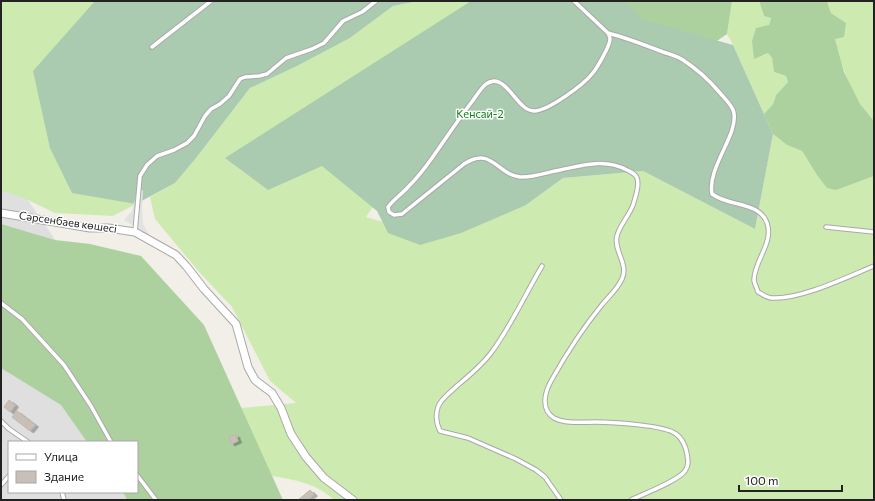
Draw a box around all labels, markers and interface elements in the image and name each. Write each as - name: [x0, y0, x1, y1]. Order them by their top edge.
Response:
- park label: Кенсай-2: [456, 107, 504, 120]
- street label: Сәрсенбаев көшесі: [18, 208, 118, 235]
- legend: [8, 441, 138, 493]
- text: Улица: [44, 449, 78, 463]
- scale bar: [739, 467, 842, 493]
- text: Здание: [44, 469, 84, 483]
- text: 100 m: [745, 473, 779, 487]

